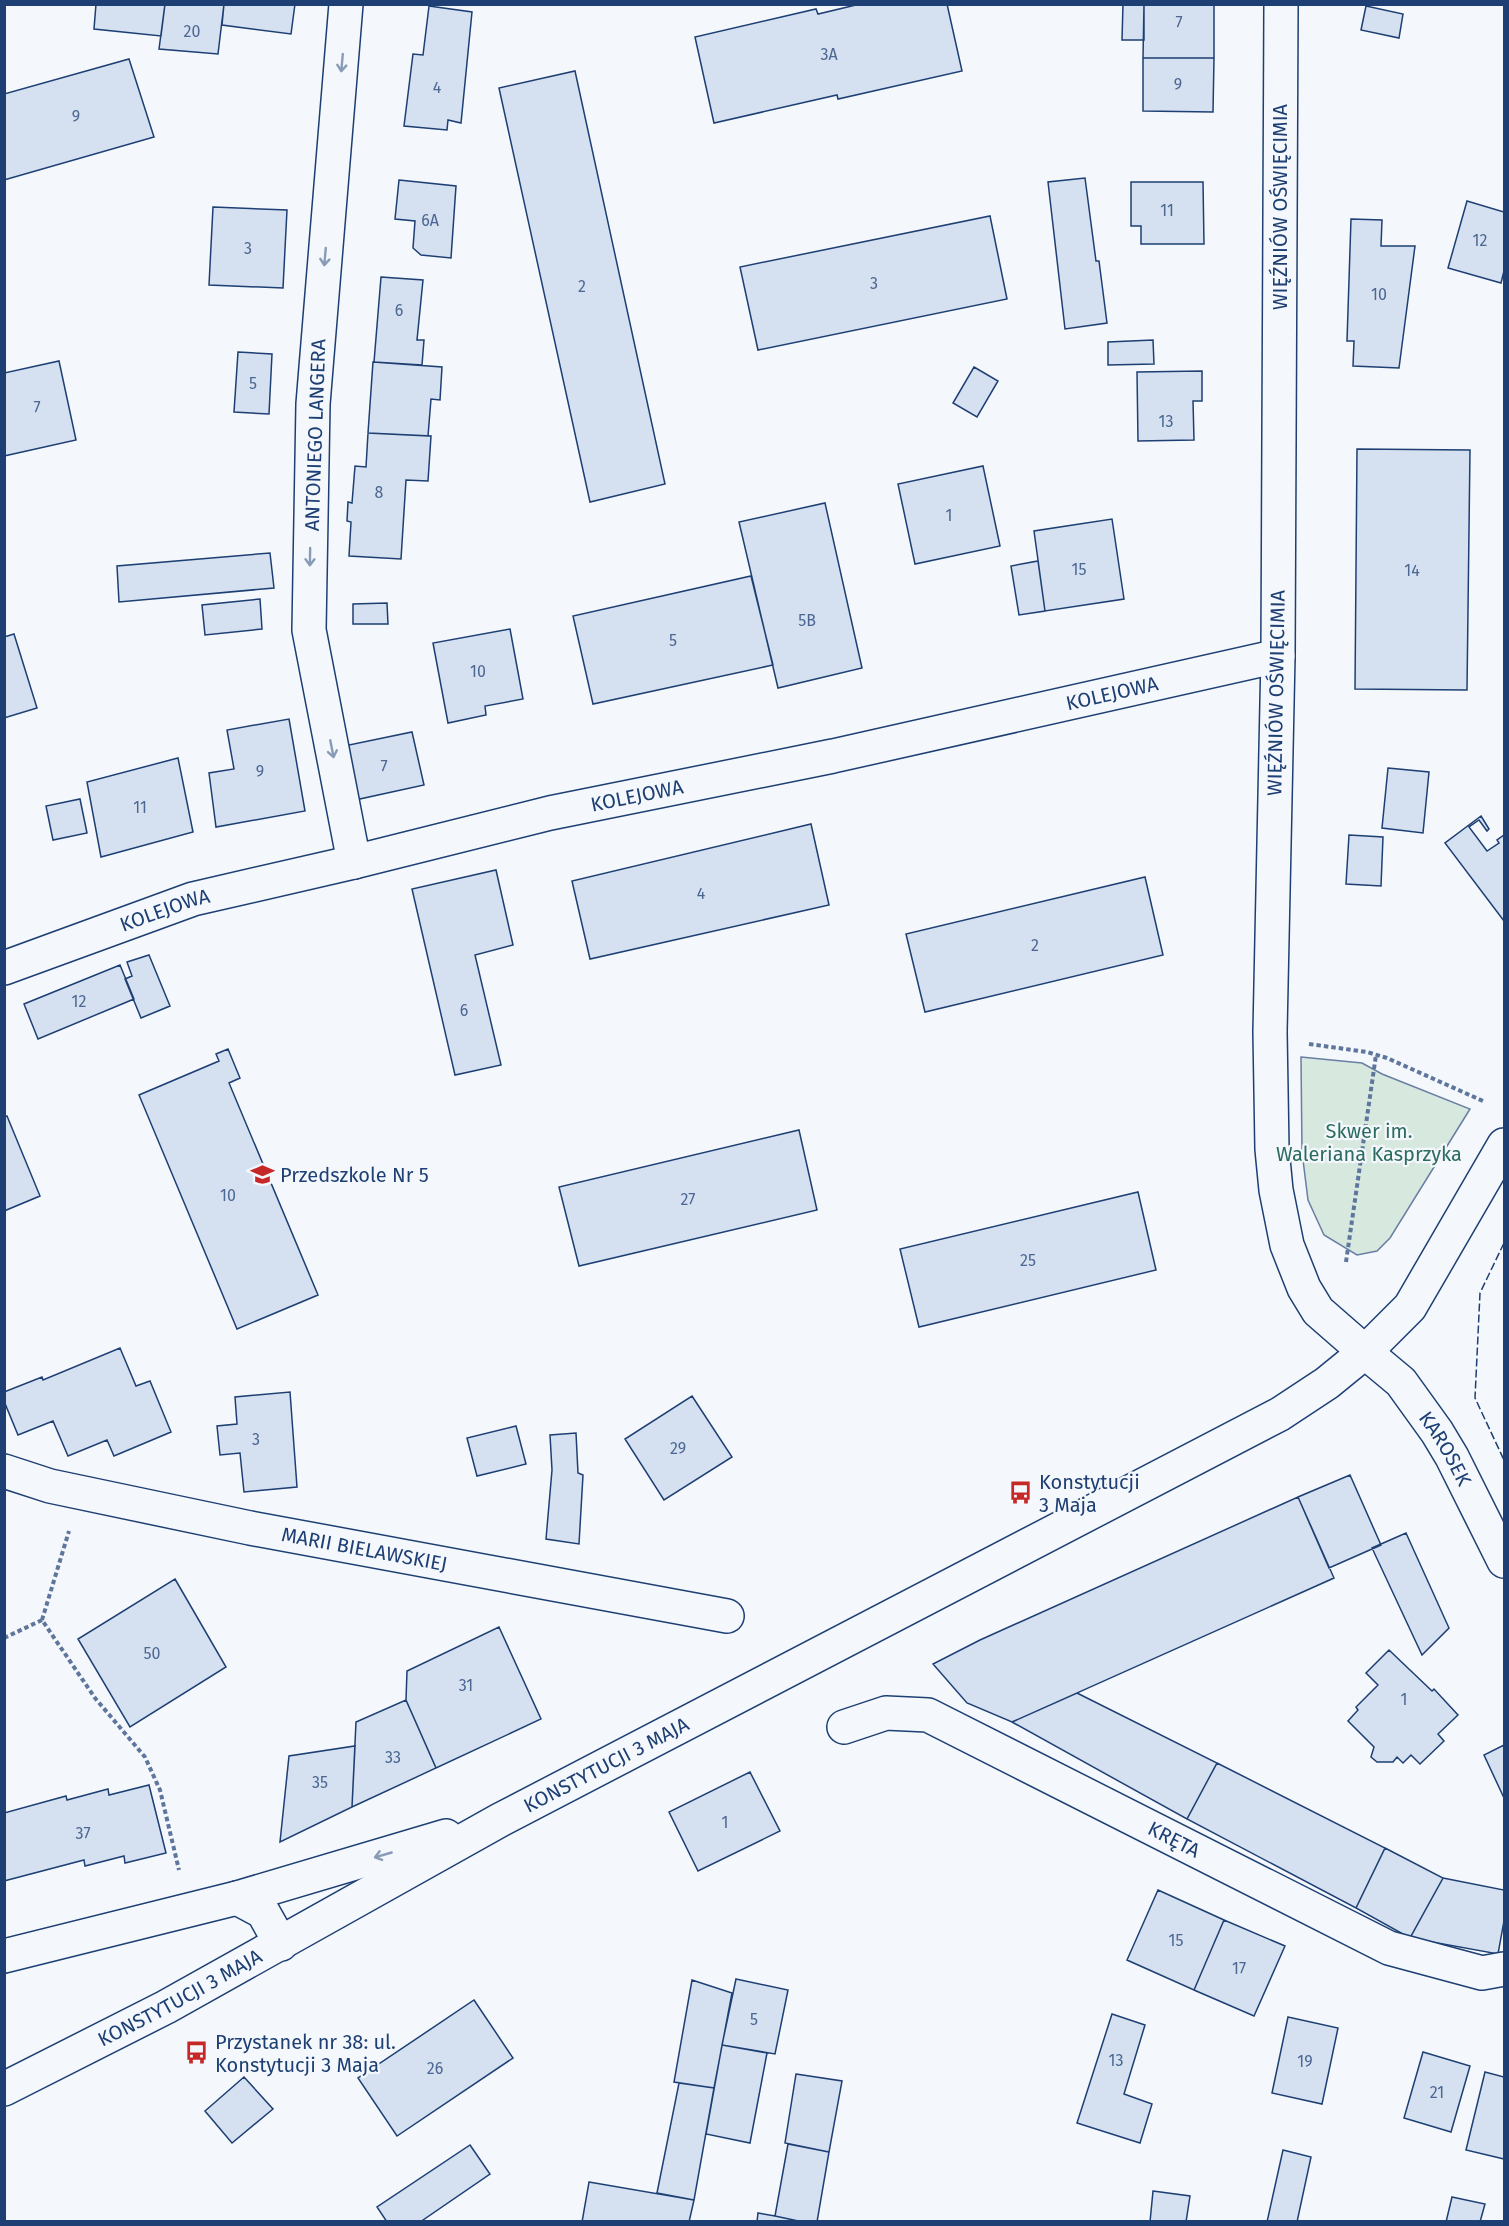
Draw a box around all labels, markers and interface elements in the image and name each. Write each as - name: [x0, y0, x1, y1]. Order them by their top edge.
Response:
- house number: 7: [1175, 13, 1183, 32]
- house number: 20: [184, 22, 200, 41]
- house number: 3A: [820, 45, 838, 64]
- one-way arrow: [336, 52, 347, 72]
- house number: 9: [1174, 75, 1182, 94]
- house number: 4: [433, 78, 442, 97]
- street label: WIĘŹNIÓW OŚWIĘCIMIA: [1268, 103, 1292, 310]
- house number: 9: [72, 107, 80, 126]
- house number: 11: [1160, 201, 1174, 220]
- house number: 6A: [421, 211, 440, 230]
- house number: 12: [1473, 231, 1487, 250]
- house number: 3: [244, 239, 252, 258]
- one-way arrow: [320, 247, 331, 267]
- house number: 3: [870, 274, 878, 293]
- house number: 2: [578, 277, 586, 296]
- house number: 10: [1371, 285, 1387, 304]
- house number: 6: [395, 301, 403, 320]
- street label: ANTONIEGO LANGERA: [300, 338, 330, 532]
- house number: 5: [249, 374, 257, 393]
- house number: 7: [33, 398, 41, 417]
- house number: 13: [1159, 412, 1173, 431]
- house number: 8: [375, 483, 384, 502]
- house number: 1: [946, 506, 952, 525]
- one-way arrow: [304, 546, 316, 566]
- house number: 15: [1072, 560, 1086, 579]
- house number: 14: [1404, 561, 1420, 580]
- street label: WIĘŹNIÓW OŚWIĘCIMIA: [1262, 589, 1290, 796]
- house number: 5B: [798, 611, 816, 630]
- house number: 5: [669, 631, 677, 650]
- house number: 10: [470, 662, 486, 681]
- street label: KOLEJOWA: [1064, 671, 1161, 715]
- one-way arrow: [327, 739, 338, 759]
- house number: 7: [380, 757, 388, 776]
- house number: 9: [256, 762, 264, 781]
- street label: KOLEJOWA: [588, 774, 686, 817]
- house number: 11: [133, 798, 147, 817]
- street label: KOLEJOWA: [116, 883, 213, 937]
- house number: 4: [697, 884, 706, 903]
- house number: 2: [1031, 936, 1039, 955]
- house number: 12: [72, 992, 86, 1011]
- house number: 6: [460, 1001, 468, 1020]
- park label: Skwer im. Waleriana Kasprzyka: [1276, 1119, 1462, 1166]
- school or university icon: Przedszkole Nr 5: [249, 1162, 275, 1188]
- place label: Przedszkole Nr 5: [280, 1163, 429, 1187]
- house number: 10: [220, 1186, 236, 1205]
- house number: 27: [681, 1190, 695, 1209]
- house number: 25: [1020, 1251, 1036, 1270]
- street label: KAROSEK: [1414, 1407, 1476, 1490]
- house number: 3: [252, 1430, 260, 1449]
- house number: 29: [670, 1439, 686, 1458]
- place label: Konstytucji 3 Maja: [1039, 1470, 1140, 1517]
- bus stop icon: Konstytucji 3 Maja: [1008, 1480, 1034, 1506]
- street label: MARII BIELAWSKIEJ: [279, 1522, 449, 1576]
- house number: 50: [144, 1644, 161, 1663]
- house number: 31: [459, 1676, 473, 1695]
- house number: 1: [1401, 1690, 1407, 1709]
- street label: KONSTYTUCJI 3 MAJA: [520, 1712, 693, 1818]
- house number: 33: [385, 1748, 401, 1767]
- house number: 35: [312, 1773, 328, 1792]
- house number: 1: [722, 1813, 728, 1832]
- street label: KRĘTA: [1144, 1816, 1205, 1863]
- house number: 37: [75, 1824, 91, 1843]
- one-way arrow: [374, 1850, 393, 1861]
- house number: 15: [1169, 1931, 1183, 1950]
- street label: KONSTYTUCJI 3 MAJA: [94, 1944, 266, 2052]
- house number: 17: [1232, 1959, 1246, 1978]
- house number: 5: [750, 2010, 758, 2029]
- place label: Przystanek nr 38: ul. Konstytucji 3 Maja: [215, 2030, 396, 2077]
- bus stop icon: Przystanek nr 38: ul. Konstytucji 3 Maja: [184, 2040, 210, 2066]
- house number: 13: [1109, 2051, 1123, 2070]
- house number: 19: [1297, 2052, 1313, 2071]
- house number: 26: [427, 2059, 443, 2078]
- house number: 21: [1430, 2083, 1444, 2102]

